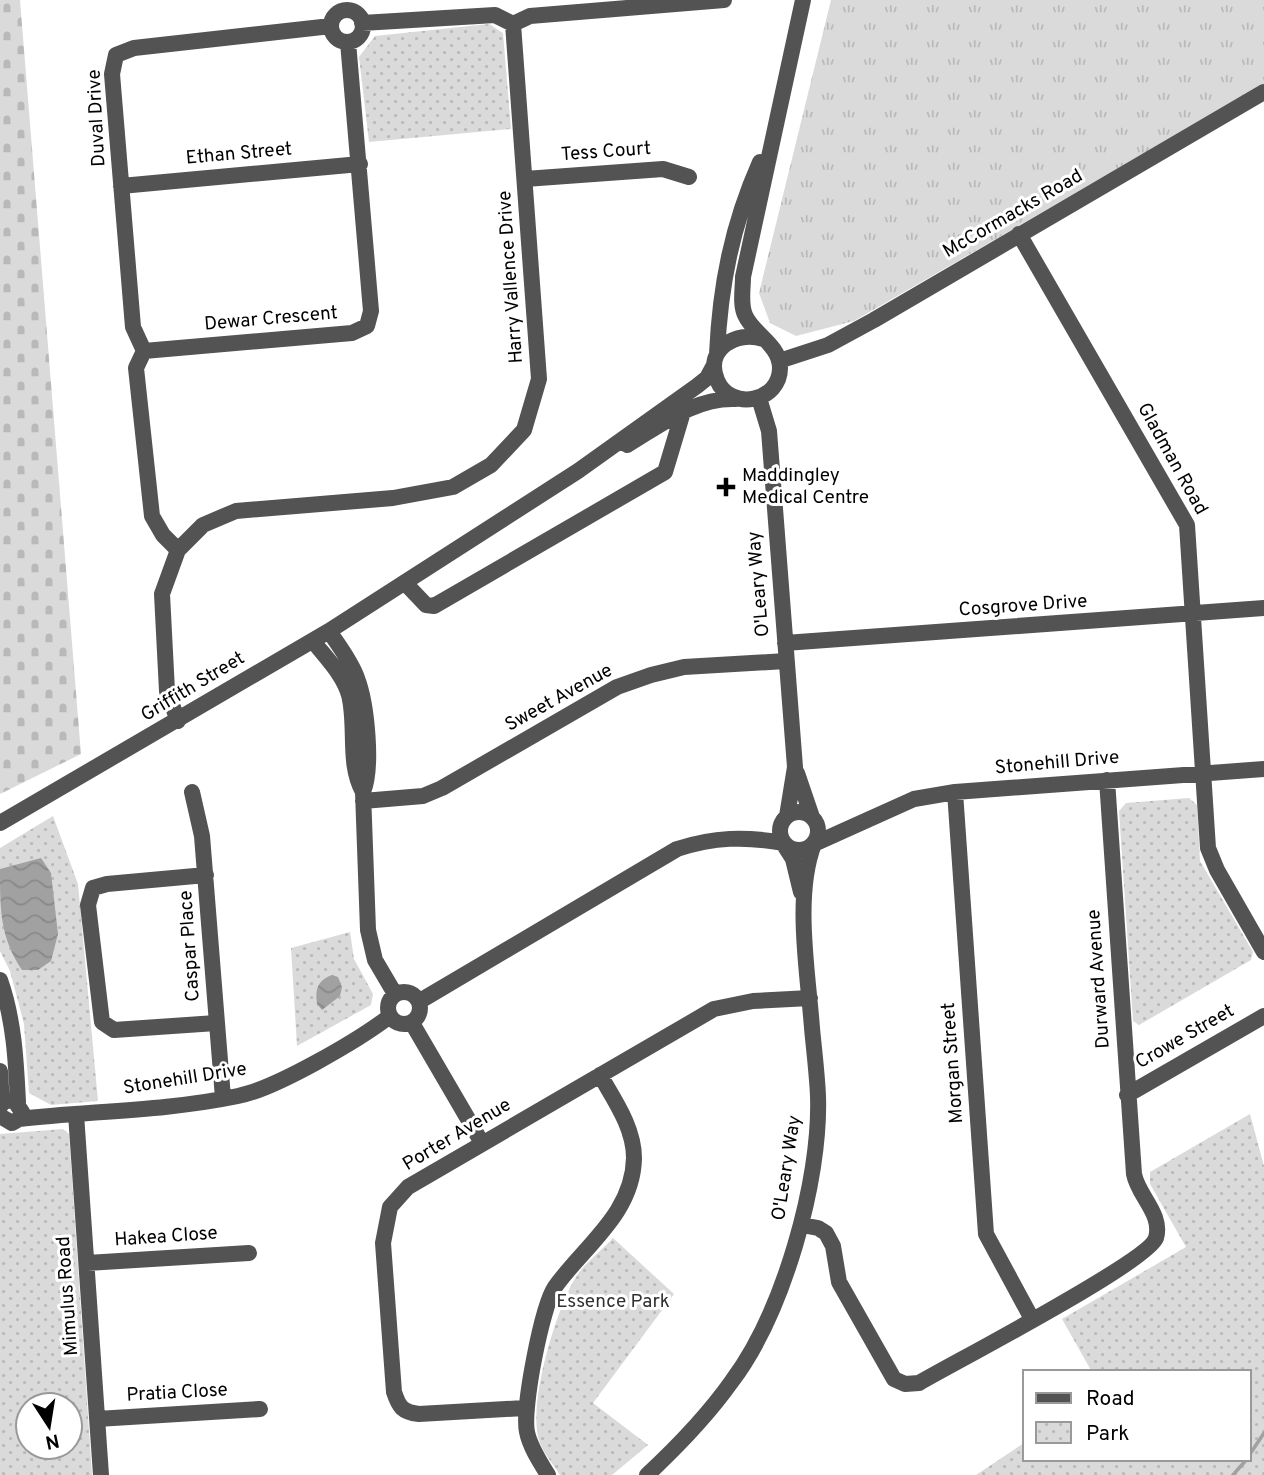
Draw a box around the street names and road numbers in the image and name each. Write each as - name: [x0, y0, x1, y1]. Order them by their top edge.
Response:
- street label: Duval Drive: [82, 69, 112, 167]
- street label: Ethan Street: [185, 137, 293, 171]
- street label: Tess Court: [560, 137, 652, 167]
- street label: McCormacks Road: [939, 164, 1087, 264]
- street label: Harry Vallence Drive: [493, 190, 529, 364]
- street label: Dewar Crescent: [203, 301, 339, 337]
- street label: Gladman Road: [1131, 399, 1213, 519]
- street label: O'Leary Way: [742, 530, 776, 638]
- street label: Cosgrove Drive: [958, 590, 1088, 622]
- street label: Griffith Street: [137, 647, 249, 727]
- street label: Sweet Avenue: [501, 659, 617, 737]
- street label: Stonehill Drive: [994, 746, 1120, 780]
- street label: Caspar Place: [174, 890, 206, 1002]
- street label: Durward Avenue: [1082, 908, 1116, 1050]
- street label: Crowe Street: [1131, 999, 1239, 1075]
- street label: Morgan Street: [937, 1002, 969, 1124]
- street label: Stonehill Drive: [121, 1057, 249, 1101]
- street label: Porter Avenue: [398, 1093, 516, 1177]
- street label: O'Leary Way: [767, 1114, 807, 1222]
- street label: Hakea Close: [114, 1221, 218, 1253]
- street label: Mimulus Road: [52, 1235, 84, 1357]
- street label: Pratia Close: [126, 1378, 228, 1408]

